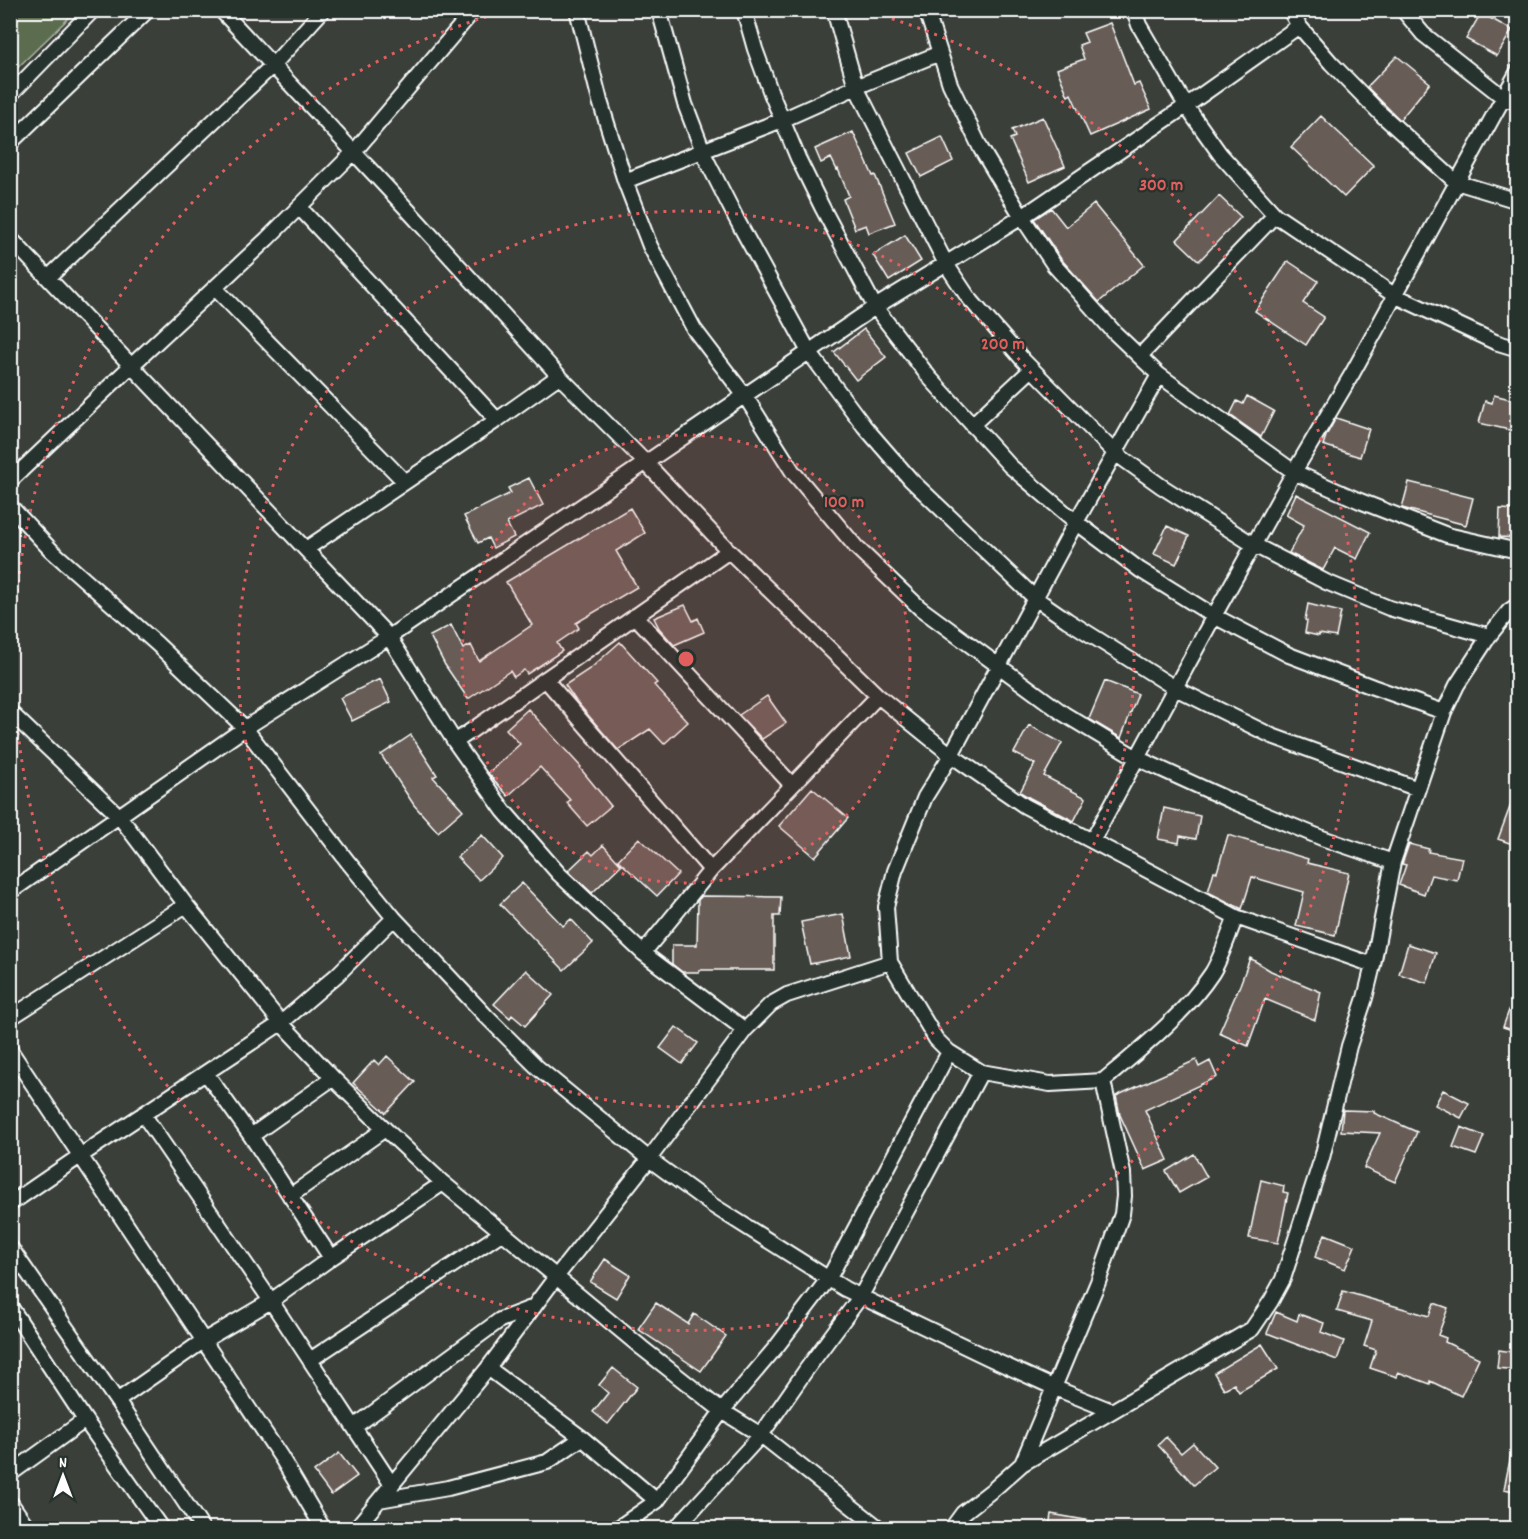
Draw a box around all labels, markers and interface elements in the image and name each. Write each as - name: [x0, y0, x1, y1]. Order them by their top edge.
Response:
- text: 300 m: [1139, 174, 1183, 199]
- text: 200 m: [981, 333, 1025, 358]
- text: 100 m: [824, 491, 864, 516]
- centre of rings: [676, 649, 696, 669]
- north arrow: [33, 1446, 93, 1506]
- text: N: [59, 1452, 67, 1475]

